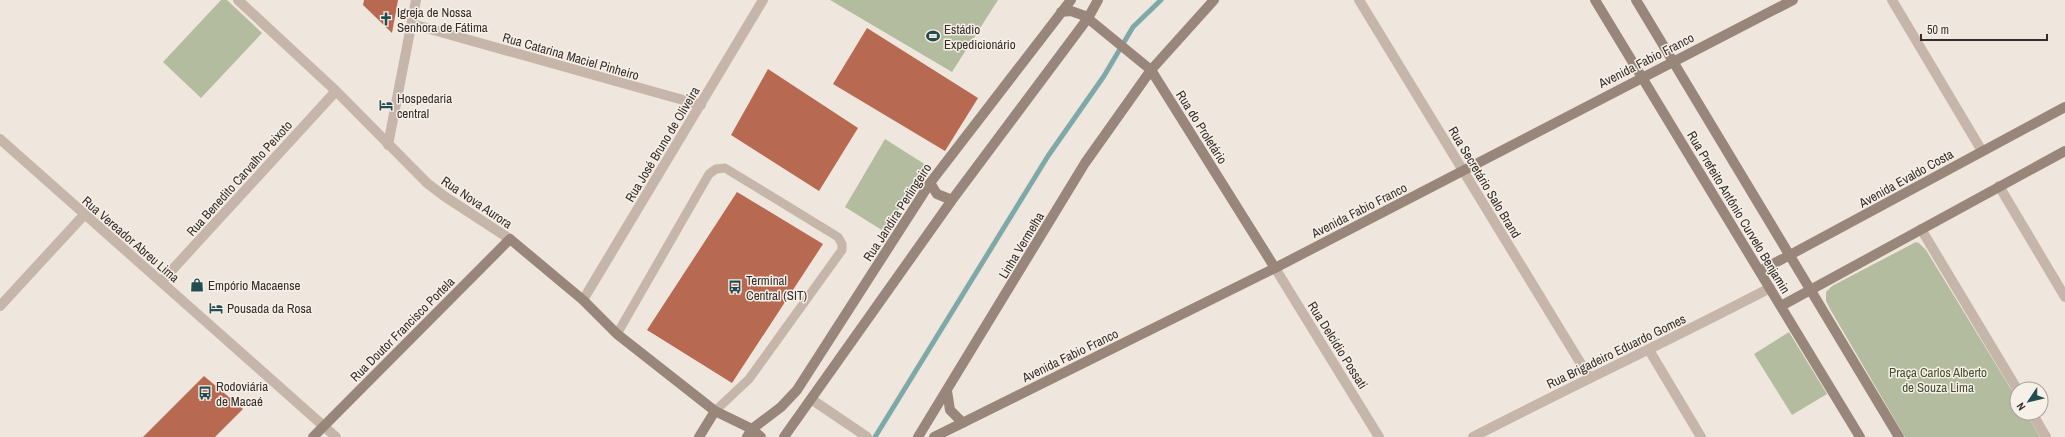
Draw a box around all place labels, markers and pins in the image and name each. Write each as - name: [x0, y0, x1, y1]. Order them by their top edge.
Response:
- place label: Igreja de Nossa Senhora de Fátima: [397, 4, 488, 36]
- church icon: Igreja de Nossa Senhora de Fátima: [378, 11, 394, 27]
- place label: Estádio Expedicionário: [944, 21, 1016, 53]
- sports icon: Estádio Expedicionário: [925, 28, 941, 44]
- place label: Hospedaria central: [397, 90, 452, 122]
- hotel icon: Hospedaria central: [378, 97, 394, 113]
- place label: Terminal Central (SIT): [746, 272, 807, 304]
- shop icon: Empório Macaense: [189, 277, 205, 293]
- place label: Empório Macaense: [208, 277, 301, 294]
- bus stop icon: Terminal Central (SIT): [727, 279, 743, 295]
- hotel icon: Pousada da Rosa: [208, 300, 224, 316]
- place label: Pousada da Rosa: [227, 300, 312, 317]
- place label: Rodoviária de Macaé: [216, 378, 268, 410]
- bus stop icon: Rodoviária de Macaé: [197, 385, 213, 401]

